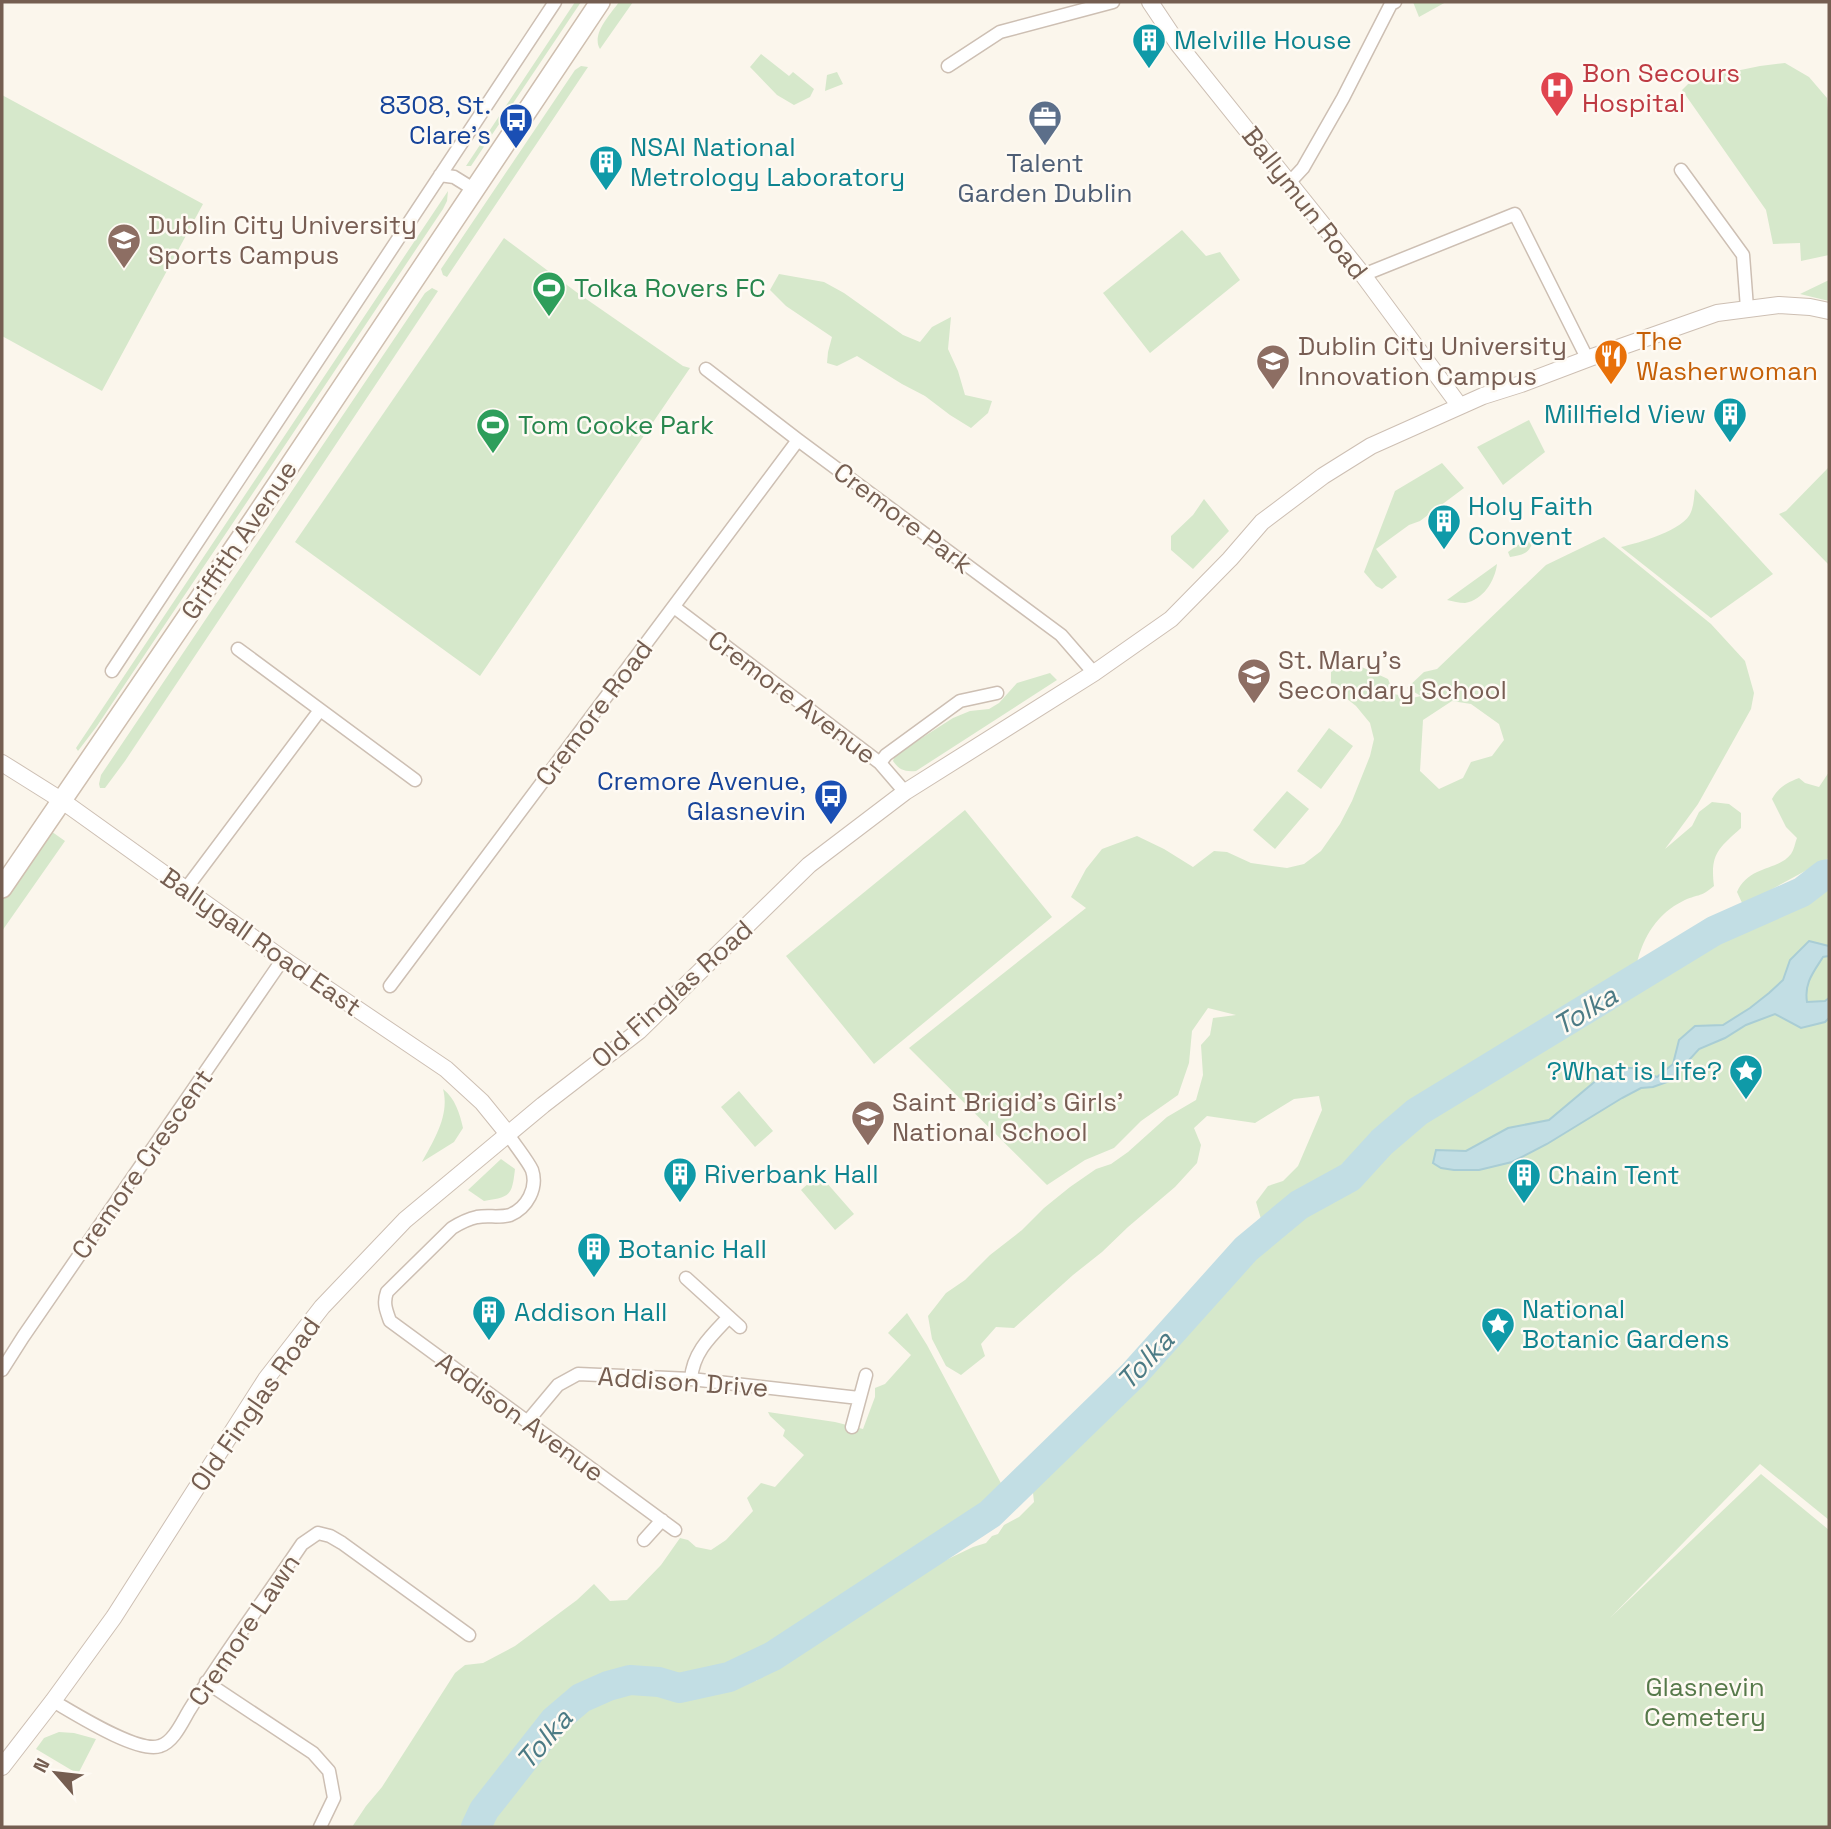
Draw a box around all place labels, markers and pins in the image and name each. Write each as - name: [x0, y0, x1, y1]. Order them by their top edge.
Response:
- building icon: Melville House: [1130, 21, 1168, 70]
- place label: Melville House: [1174, 23, 1352, 57]
- place label: Bon Secours Hospital: [1582, 56, 1740, 120]
- hospital icon: Bon Secours Hospital: [1538, 69, 1576, 118]
- place label: 8308, St. Clare's: [379, 88, 491, 152]
- office icon: Talent Garden Dublin: [1026, 98, 1064, 147]
- bus stop icon: 8308, St. Clare's: [497, 101, 535, 150]
- place label: NSAI National Metrology Laboratory: [630, 130, 905, 194]
- building icon: NSAI National Metrology Laboratory: [587, 143, 625, 192]
- place label: Talent Garden Dublin: [958, 146, 1132, 210]
- place label: Dublin City University Sports Campus: [148, 208, 417, 272]
- school or university icon: Dublin City University Sports Campus: [105, 221, 143, 270]
- sports icon: Tolka Rovers FC: [530, 269, 568, 318]
- place label: Tolka Rovers FC: [574, 271, 766, 305]
- place label: The Washerwoman: [1636, 324, 1818, 388]
- place label: Dublin City University Innovation Campus: [1298, 329, 1567, 393]
- restaurant icon: The Washerwoman: [1592, 337, 1630, 386]
- school or university icon: Dublin City University Innovation Campus: [1254, 342, 1292, 391]
- building icon: Millfield View: [1711, 395, 1749, 444]
- place label: Millfield View: [1544, 397, 1706, 431]
- sports icon: Tom Cooke Park: [474, 406, 512, 455]
- place label: Tom Cooke Park: [518, 408, 714, 442]
- place label: Holy Faith Convent: [1468, 489, 1593, 553]
- building icon: Holy Faith Convent: [1425, 502, 1463, 551]
- place label: St. Mary’s Secondary School: [1278, 643, 1507, 707]
- school or university icon: St. Mary’s Secondary School: [1235, 656, 1273, 705]
- place label: Cremore Avenue, Glasnevin: [597, 764, 806, 828]
- bus stop icon: Cremore Avenue, Glasnevin: [812, 777, 850, 826]
- place icon: ?What is Life?: [1727, 1052, 1765, 1101]
- place label: ?What is Life?: [1547, 1054, 1722, 1088]
- place label: Saint Brigid's Girls' National School: [892, 1085, 1123, 1149]
- school or university icon: Saint Brigid's Girls' National School: [849, 1098, 887, 1147]
- building icon: Riverbank Hall: [661, 1155, 699, 1204]
- building icon: Chain Tent: [1505, 1156, 1543, 1205]
- place label: Riverbank Hall: [704, 1157, 879, 1191]
- place label: Chain Tent: [1548, 1158, 1680, 1192]
- building icon: Botanic Hall: [575, 1230, 613, 1279]
- place label: Botanic Hall: [618, 1232, 767, 1266]
- place label: National Botanic Gardens: [1522, 1292, 1729, 1356]
- building icon: Addison Hall: [470, 1293, 508, 1342]
- place label: Addison Hall: [514, 1295, 667, 1329]
- place icon: National Botanic Gardens: [1479, 1305, 1517, 1354]

